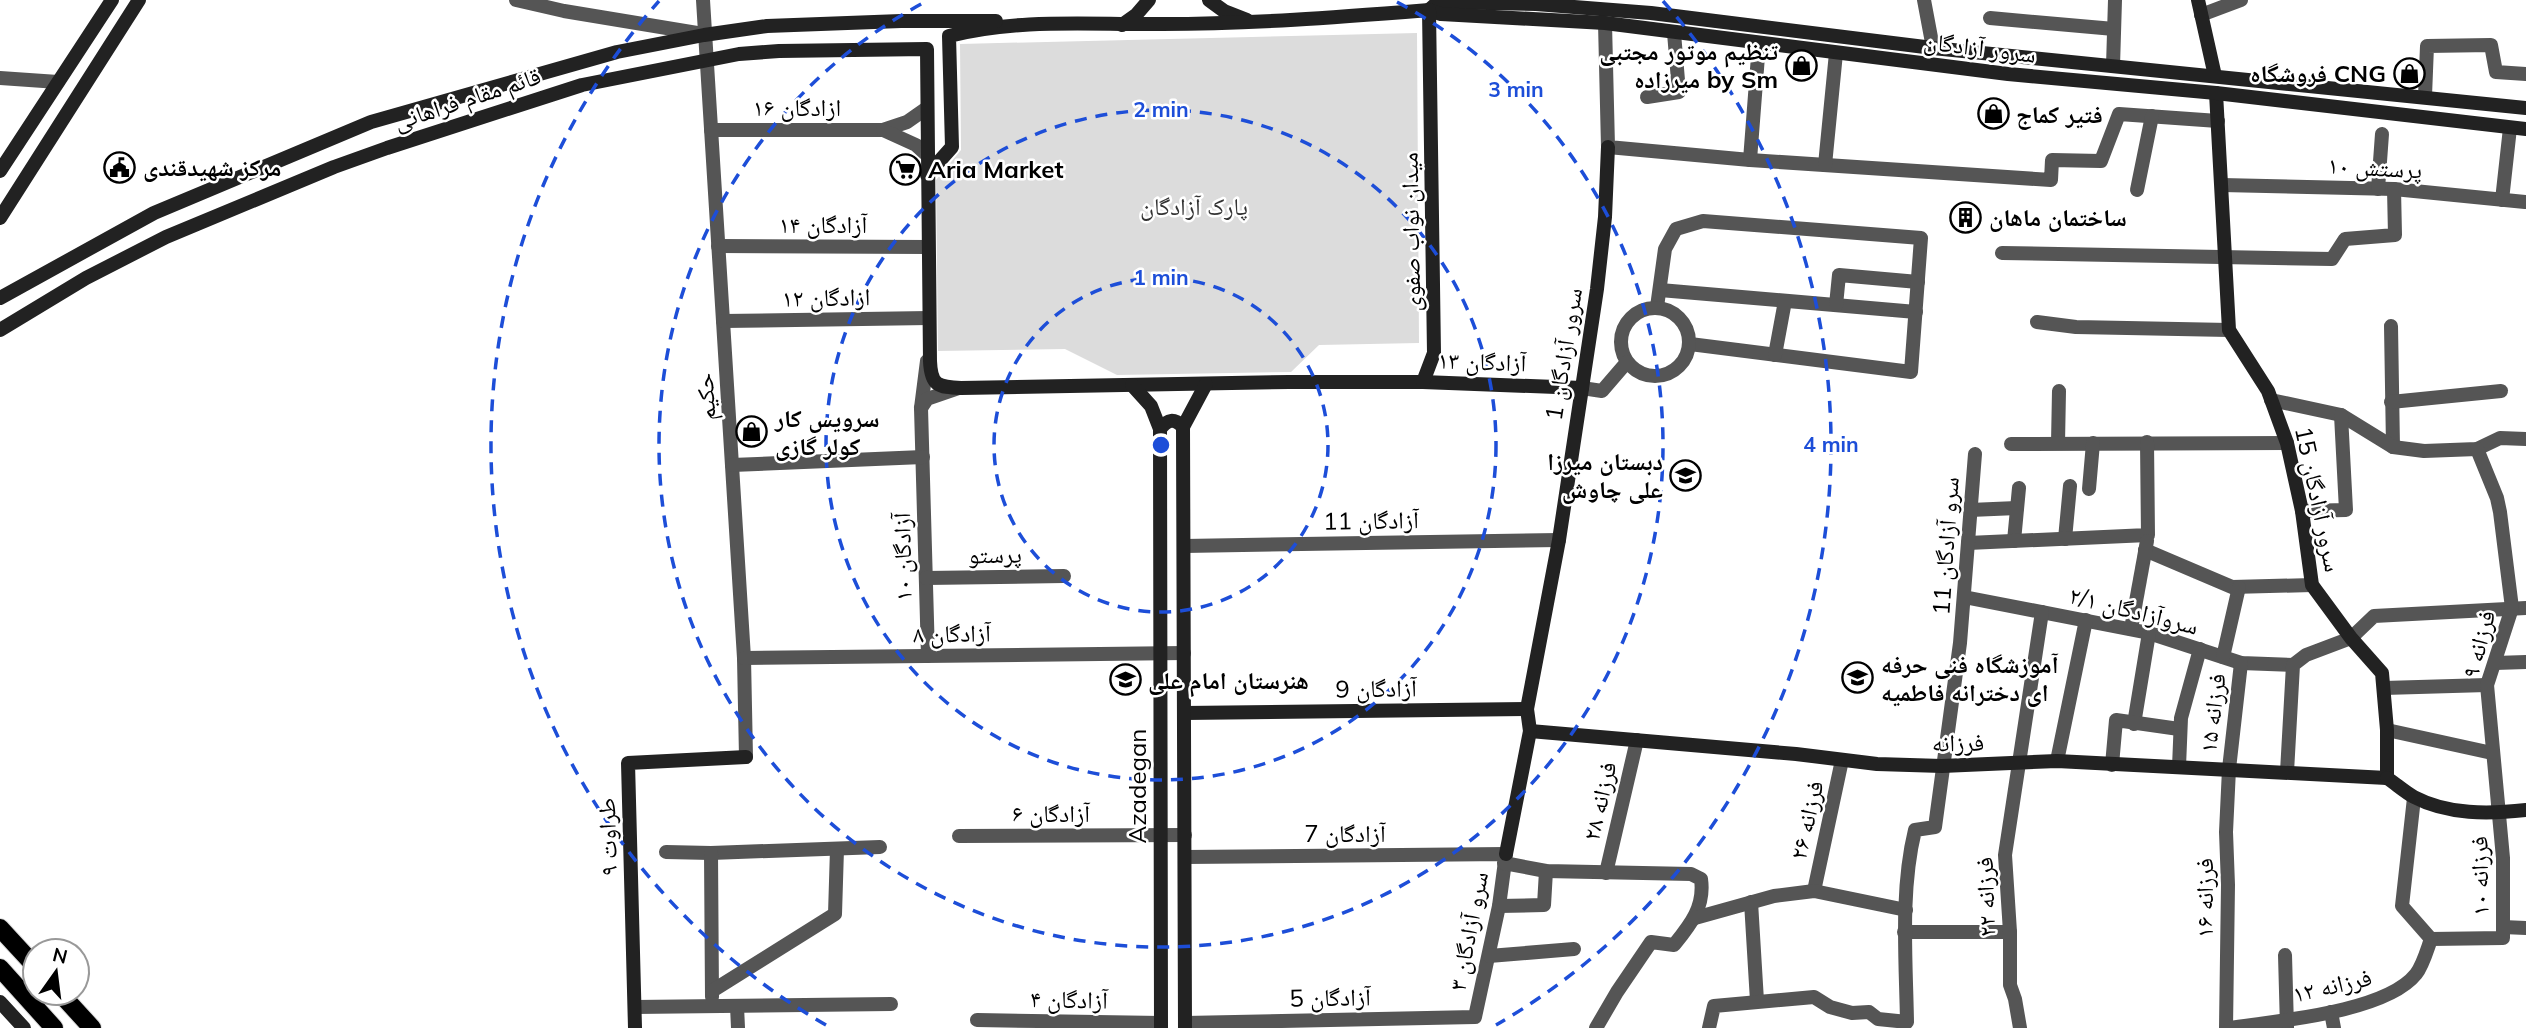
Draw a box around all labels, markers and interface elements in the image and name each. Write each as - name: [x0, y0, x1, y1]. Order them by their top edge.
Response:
- street label: سرور آزادگان: [1922, 25, 2038, 69]
- place label: تنظیم موتور مجتبی میرزاده by Sm: [1599, 36, 1779, 94]
- shop icon: تنظیم موتور مجتبی میرزاده by Sm: [1784, 48, 1818, 82]
- shop icon: فروشگاه CNG: [2392, 56, 2426, 90]
- place label: فروشگاه CNG: [2250, 58, 2386, 88]
- street label: قائم مقام فراهانی: [390, 60, 545, 138]
- text: 3 min: [1488, 76, 1544, 102]
- street label: ازادگان ۱۶: [753, 92, 841, 122]
- text: 2 min: [1133, 96, 1189, 122]
- shop icon: فتیر کماج: [1976, 97, 2010, 131]
- place label: فتیر کماج: [2016, 99, 2103, 130]
- public building icon: مرکز شهیدقندی: [103, 150, 137, 184]
- street label: پرستش ۱۰: [2327, 150, 2423, 185]
- place label: مرکز شهیدقندی: [143, 152, 281, 182]
- supermarket icon: Aria Market: [888, 152, 922, 186]
- street label: میدان نواب صفوی: [1394, 152, 1426, 312]
- place label: Aria Market: [928, 154, 1064, 184]
- park label: پارک آزادگان: [1140, 191, 1248, 221]
- building icon: ساختمان ماهان: [1949, 200, 1983, 234]
- place label: ساختمان ماهان: [1989, 202, 2127, 232]
- street label: آزادگان ۱۴: [779, 209, 868, 239]
- text: 1 min: [1133, 264, 1189, 290]
- street label: ازادگان ۱۲: [781, 281, 871, 313]
- street label: سرور آزادگان 1: [1538, 286, 1588, 422]
- street label: آزادگان ۱۳: [1437, 344, 1528, 378]
- street label: حکیم: [688, 372, 724, 422]
- place label: سرویس کار کولر گازی: [774, 403, 880, 461]
- shop icon: سرویس کار کولر گازی: [735, 415, 769, 449]
- street label: سرور آزادگان 15: [2289, 423, 2349, 575]
- text: 4 min: [1803, 431, 1859, 457]
- centre of rings: [1149, 433, 1173, 457]
- place label: دبستان میرزا علی چاوش: [1547, 446, 1663, 504]
- school or university icon: دبستان میرزا علی چاوش: [1669, 458, 1703, 492]
- street label: سرو آزادگان 11: [1925, 476, 1965, 616]
- street label: آزادگان 11: [1323, 504, 1420, 536]
- street label: آزادگان ۱۰: [886, 512, 918, 602]
- street label: پرستو: [968, 539, 1022, 570]
- street label: ۲/۱ سروآزادگان: [2066, 579, 2202, 641]
- street label: فرزانه ۹: [2455, 607, 2501, 681]
- street label: آزادگان ۸: [913, 617, 992, 649]
- place label: آموزشگاه فنی حرفه ای دخترانه فاطمیه: [1881, 649, 2059, 707]
- school or university icon: آموزشگاه فنی حرفه ای دخترانه فاطمیه: [1841, 661, 1875, 695]
- school or university icon: هنرستان امام علی: [1108, 663, 1142, 697]
- place label: هنرستان امام علی: [1148, 665, 1309, 698]
- street label: فرزانه ۱۵: [2192, 671, 2232, 755]
- street label: آزادگان 9: [1335, 672, 1418, 704]
- street label: فرزانه: [1932, 727, 1984, 757]
- street label: Azadegan: [1122, 729, 1152, 843]
- street label: فرزانه ۲۸: [1575, 759, 1623, 843]
- street label: فرزانه ۲۶: [1782, 778, 1830, 862]
- street label: طراوت ۹: [591, 797, 623, 877]
- street label: آزادگان ۶: [1012, 798, 1091, 828]
- street label: آزادگان 7: [1304, 818, 1387, 848]
- street label: فرزانه ۱۰: [2463, 836, 2495, 916]
- street label: فرزانه ۲۲: [1969, 856, 2001, 938]
- street label: فرزانه ۱۶: [2189, 858, 2219, 938]
- street label: سرو آزادگان ۳: [1442, 869, 1494, 993]
- north arrow: [21, 937, 91, 1007]
- text: N: [50, 942, 70, 969]
- street label: فرزانه ۱۲: [2290, 961, 2374, 1009]
- street label: آزادگان 5: [1289, 981, 1372, 1013]
- street label: آزادگان ۴: [1030, 983, 1109, 1015]

